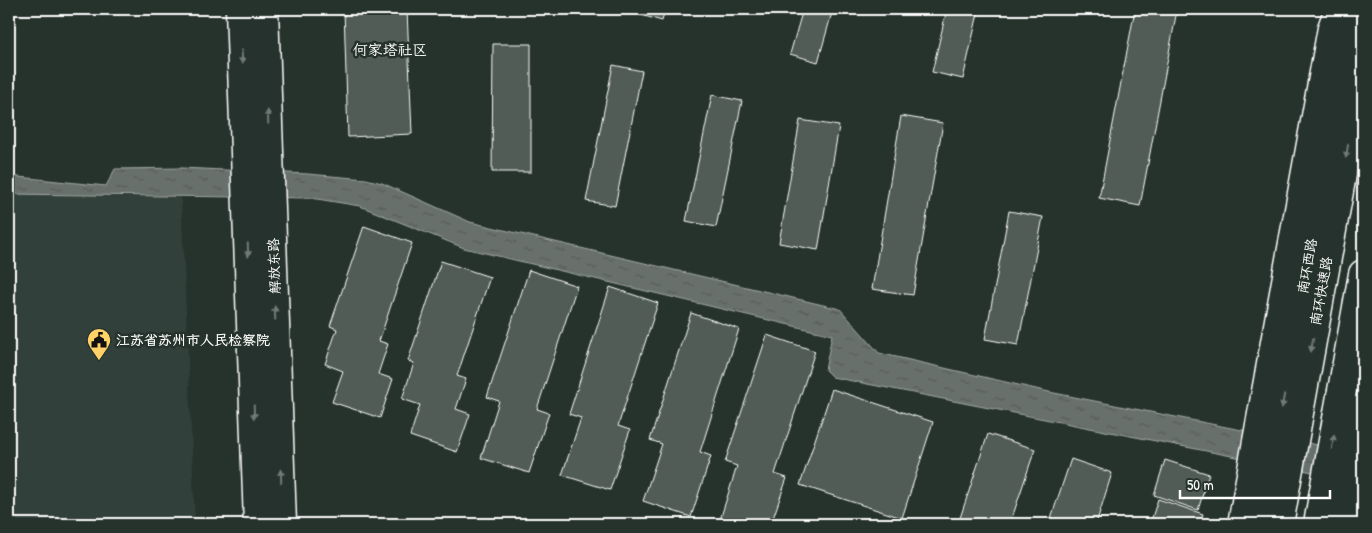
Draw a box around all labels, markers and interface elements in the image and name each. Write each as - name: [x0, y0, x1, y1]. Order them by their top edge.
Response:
- district label: 何家塔社区: [352, 39, 428, 60]
- one-way arrow: [238, 50, 246, 66]
- one-way arrow: [264, 109, 272, 125]
- one-way arrow: [1342, 143, 1350, 159]
- street label: 南环西路: [1292, 237, 1321, 295]
- street label: 解放东路: [263, 238, 284, 294]
- one-way arrow: [244, 242, 252, 258]
- street label: 南环快速路: [1305, 255, 1336, 327]
- one-way arrow: [271, 305, 279, 321]
- public building icon: 江苏省苏州市人民检察院: [86, 327, 112, 361]
- place label: 江苏省苏州市人民检察院: [116, 330, 270, 349]
- one-way arrow: [1307, 338, 1315, 354]
- one-way arrow: [1279, 394, 1287, 410]
- one-way arrow: [250, 405, 258, 421]
- one-way arrow: [1329, 433, 1337, 449]
- one-way arrow: [276, 467, 284, 483]
- scale bar: [1180, 468, 1330, 500]
- text: 50 m: [1187, 474, 1214, 495]

